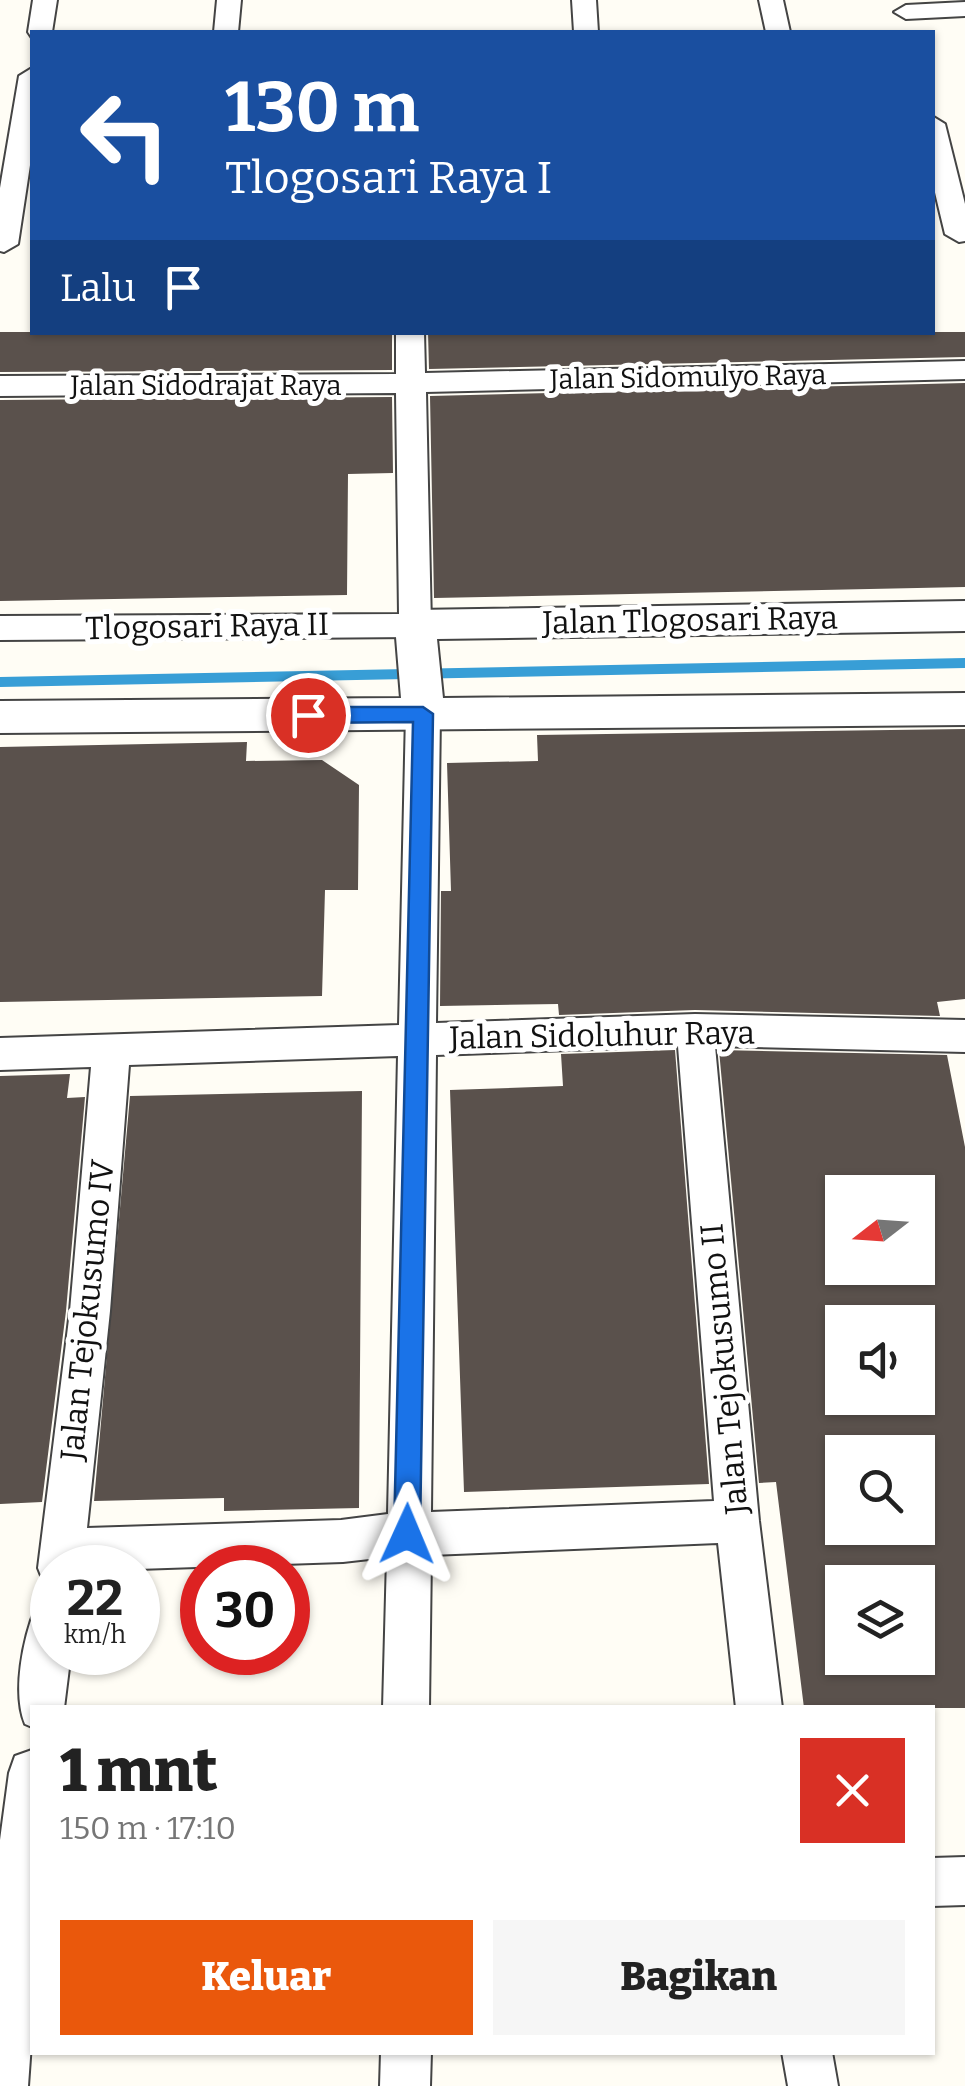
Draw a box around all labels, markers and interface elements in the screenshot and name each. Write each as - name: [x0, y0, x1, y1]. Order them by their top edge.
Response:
- text: 130 m: [225, 66, 419, 150]
- icon: left: [60, 70, 190, 200]
- text: Tlogosari Raya I: [225, 151, 552, 205]
- icon: arrive: [156, 260, 211, 315]
- text: Lalu: [60, 265, 136, 311]
- street label: Jalan Sidomulyo Raya: [548, 358, 827, 396]
- street label: Jalan Sidodrajat Raya: [69, 369, 342, 402]
- street label: Jalan Tlogosari Raya: [541, 598, 838, 642]
- street label: Tlogosari Raya II: [85, 605, 329, 647]
- pin: [266, 673, 351, 758]
- icon: arrive: [281, 688, 336, 743]
- street label: Jalan Sidoluhur Raya: [448, 1013, 755, 1057]
- street label: Jalan Tejokusumo IV: [52, 1157, 122, 1463]
- north arrow: [825, 1175, 935, 1285]
- map controls: [825, 1175, 935, 1675]
- street label: Jalan Tejokusumo II: [692, 1222, 756, 1517]
- button: sound: [825, 1305, 935, 1415]
- button: search: [825, 1435, 935, 1545]
- position arrow: [355, 1482, 459, 1586]
- speed limit sign: 30: [180, 1545, 310, 1675]
- button: layers: [825, 1565, 935, 1675]
- text: 22: [67, 1568, 123, 1628]
- text: km/h: [64, 1620, 126, 1650]
- text: 1 mnt: [60, 1735, 218, 1807]
- button: close: [800, 1738, 905, 1843]
- text: 150 m · 17:10: [60, 1809, 236, 1847]
- button: Keluar: [60, 1920, 473, 2035]
- button: Bagikan: [493, 1920, 905, 2035]

